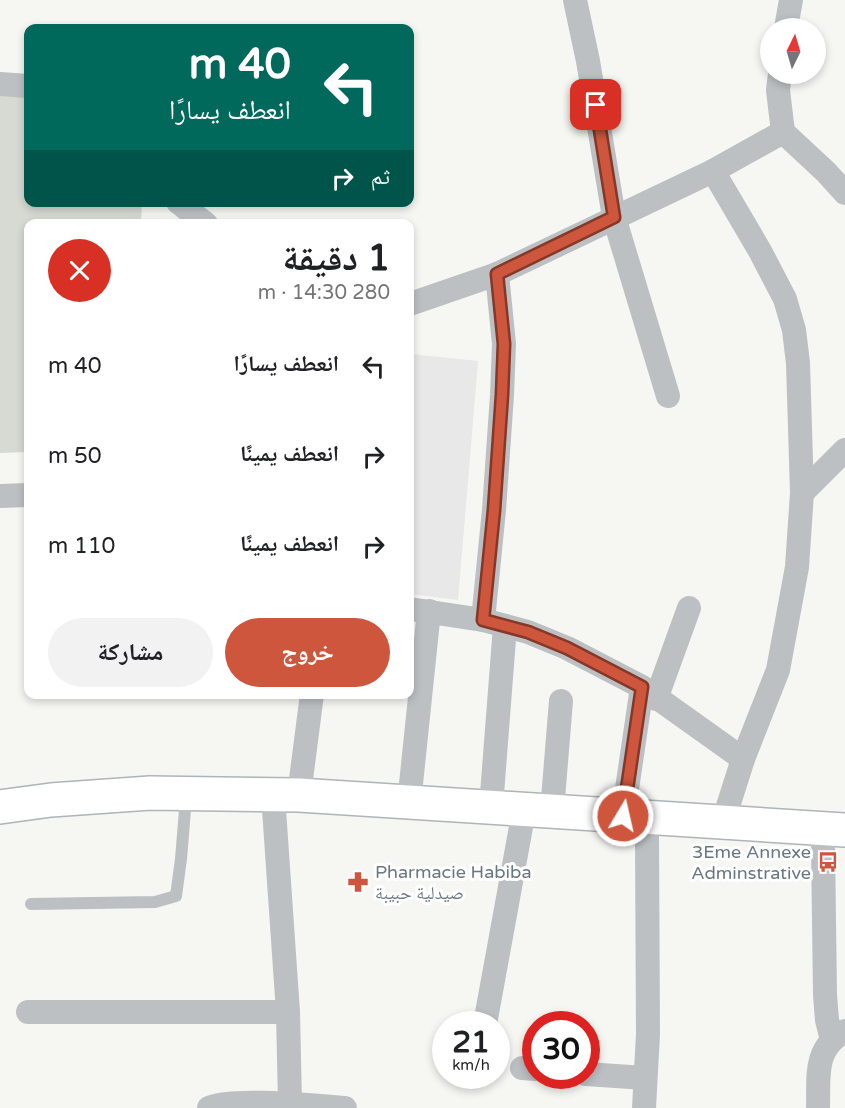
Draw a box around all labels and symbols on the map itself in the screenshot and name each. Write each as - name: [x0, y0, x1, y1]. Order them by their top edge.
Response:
- north arrow: [760, 18, 826, 84]
- pin: [570, 79, 621, 130]
- position arrow: [591, 784, 655, 848]
- place label: 3Eme Annexe Adminstrative: [691, 841, 811, 884]
- bus stop icon: 3Eme Annexe Adminstrative: [816, 850, 840, 874]
- place label: Pharmacie Habiba صيدلية حبيبة: [375, 861, 532, 904]
- pharmacy icon: Pharmacie Habiba صيدلية حبيبة: [346, 870, 370, 894]
- speed limit sign: 30: [522, 1011, 600, 1089]

